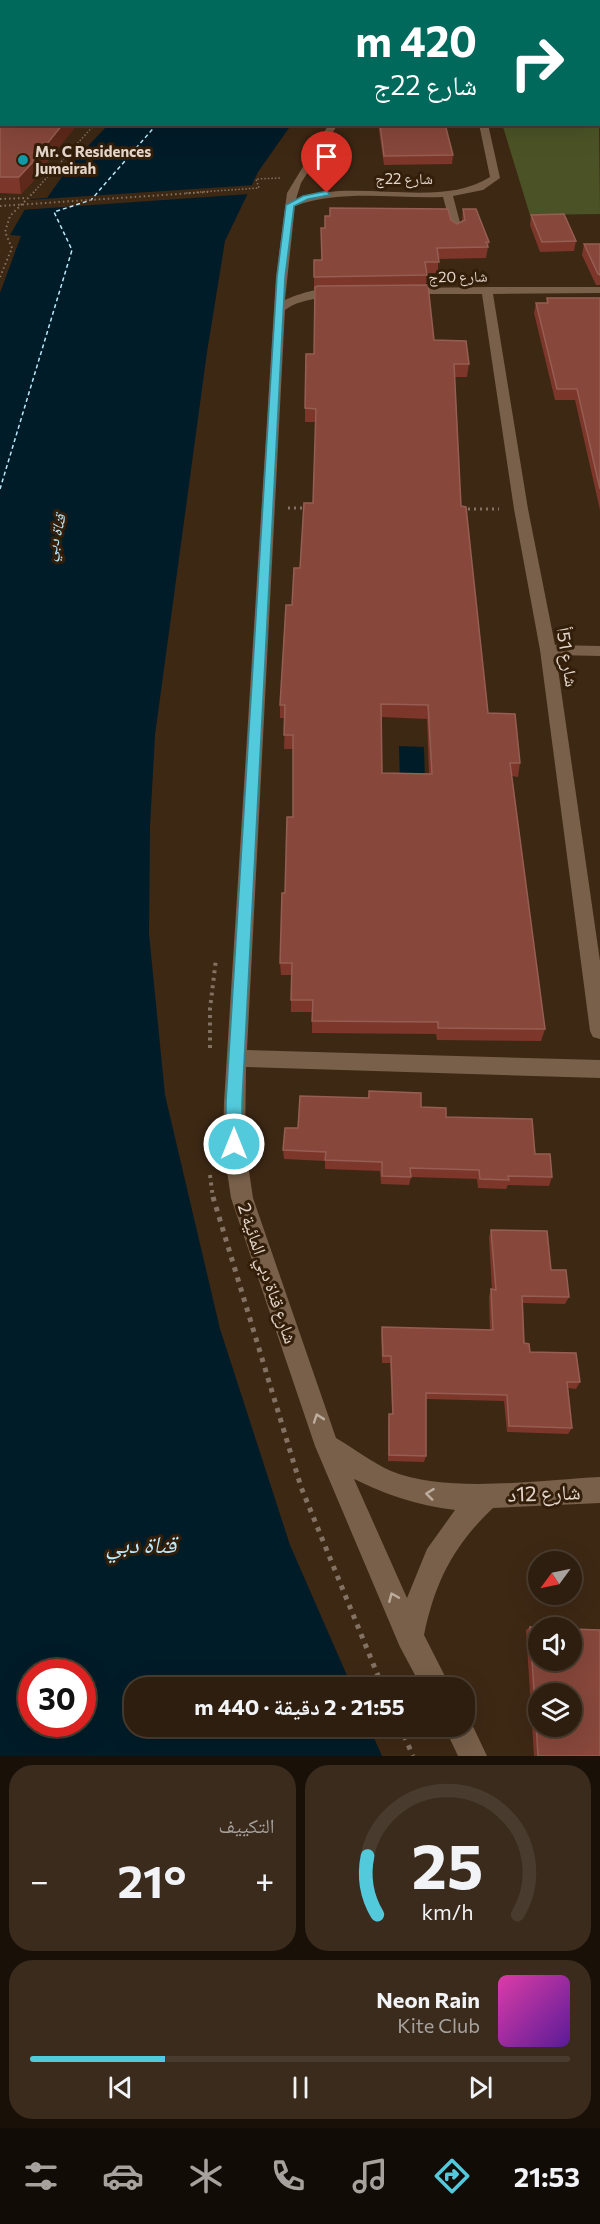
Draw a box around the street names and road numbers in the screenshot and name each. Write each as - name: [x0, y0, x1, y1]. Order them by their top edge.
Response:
- street label: شارع 22ج: [375, 169, 433, 189]
- street label: شارع 20ج: [428, 266, 488, 288]
- street label: شارع 51أ: [551, 625, 584, 689]
- street label: شارع قناة دبي المائية 2: [229, 1200, 302, 1348]
- street label: شارع 12د: [507, 1478, 581, 1508]

